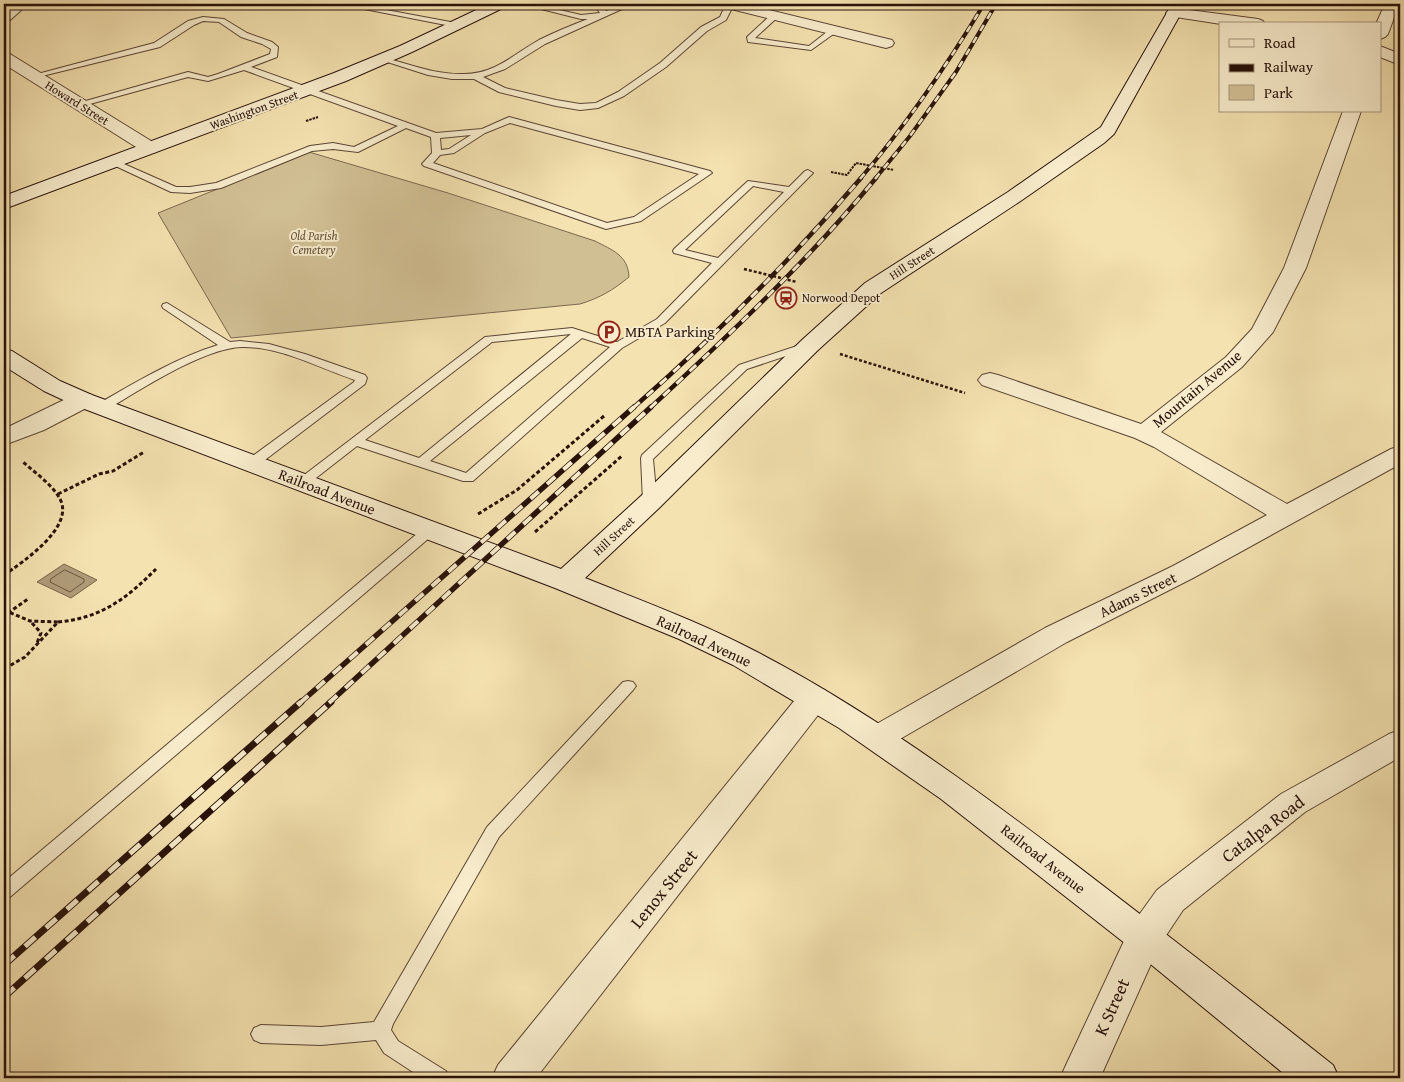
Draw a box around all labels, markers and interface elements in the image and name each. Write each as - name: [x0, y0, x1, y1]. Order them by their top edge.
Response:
- legend: [1219, 22, 1382, 112]
- text: Road: [1264, 32, 1295, 53]
- text: Railway: [1264, 56, 1314, 77]
- street label: Howard Street: [42, 76, 113, 129]
- text: Park: [1264, 82, 1293, 103]
- street label: Washington Street: [207, 85, 301, 133]
- park label: Old Parish Cemetery: [290, 227, 338, 258]
- street label: Hill Street: [886, 241, 938, 284]
- station icon: Norwood Depot: [774, 286, 798, 310]
- place label: Norwood Depot: [802, 289, 881, 306]
- parking icon: MBTA Parking: [597, 320, 621, 344]
- place label: MBTA Parking: [625, 321, 715, 342]
- street label: Mountain Avenue: [1147, 345, 1246, 432]
- street label: Railroad Avenue: [276, 463, 379, 520]
- street label: Hill Street: [589, 511, 639, 559]
- street label: Adams Street: [1096, 566, 1181, 622]
- street label: Railroad Avenue: [653, 609, 755, 672]
- street label: Catalpa Road: [1215, 788, 1310, 869]
- street label: Railroad Avenue: [997, 819, 1090, 898]
- street label: Lenox Street: [623, 843, 704, 934]
- street label: K Street: [1087, 973, 1136, 1040]

